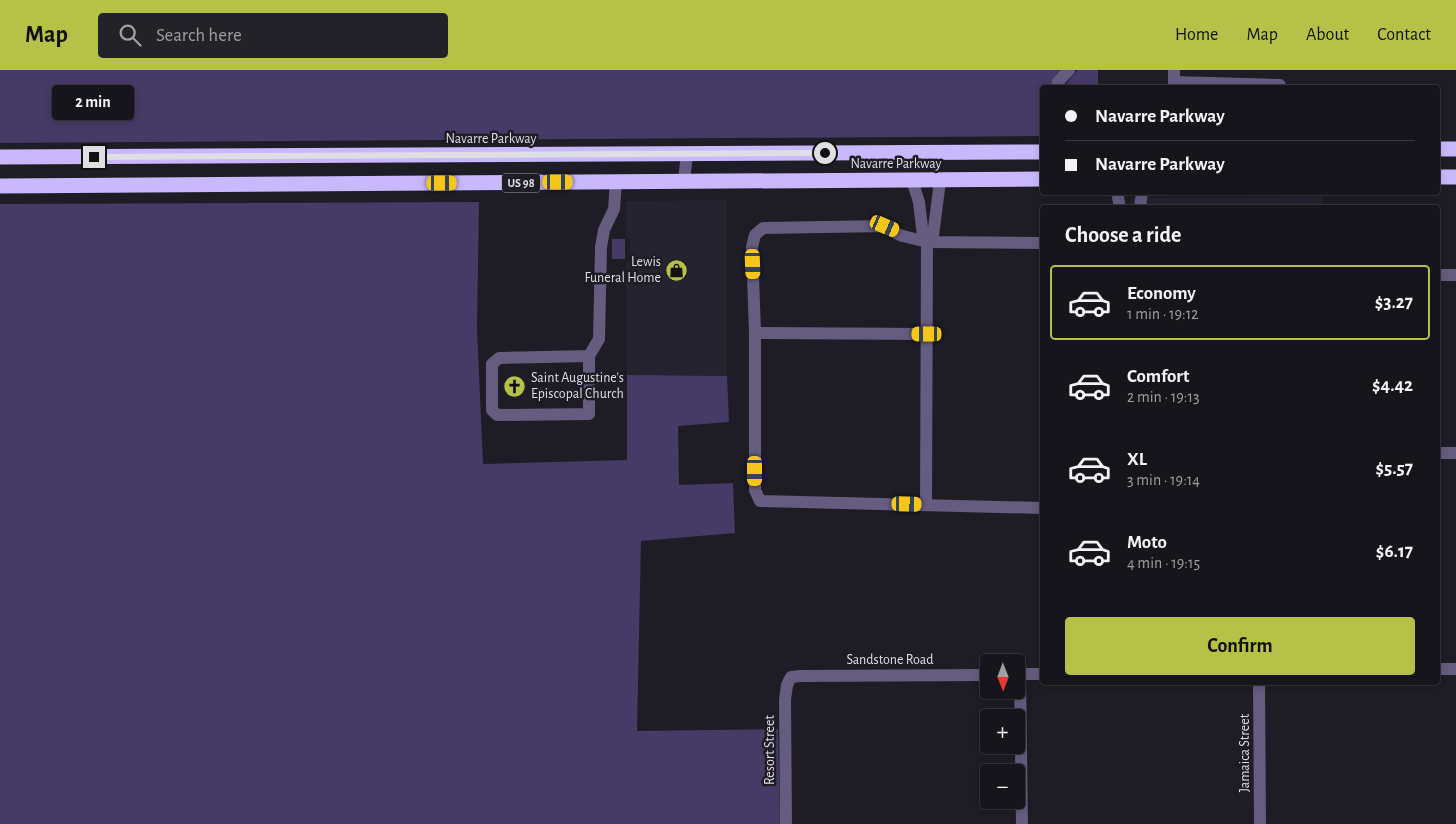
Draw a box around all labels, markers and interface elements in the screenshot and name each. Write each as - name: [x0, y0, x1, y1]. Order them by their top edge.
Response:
- search box: [98, 13, 448, 58]
- icon: search: [116, 21, 144, 49]
- text: Map: [25, 23, 68, 47]
- text: Search here: [156, 26, 242, 45]
- text: Home: [1175, 26, 1218, 44]
- text: Map: [1246, 26, 1278, 44]
- text: About: [1306, 26, 1349, 44]
- text: Contact: [1377, 26, 1431, 44]
- callout: 2 min: [53, 84, 135, 119]
- text: 2 min: [75, 94, 111, 110]
- text: Navarre Parkway: [1095, 107, 1225, 126]
- street label: Navarre Parkway: [445, 132, 537, 146]
- route start: [814, 142, 836, 164]
- route end: [83, 146, 105, 168]
- text: Navarre Parkway: [1095, 155, 1225, 174]
- street label: Navarre Parkway: [850, 157, 942, 171]
- road number: US 98: [502, 174, 540, 192]
- car: [543, 175, 573, 190]
- car: [427, 176, 457, 191]
- car: [868, 213, 901, 239]
- text: Choose a ride: [1065, 224, 1181, 246]
- car: [744, 249, 761, 279]
- place label: Lewis Funeral Home: [585, 255, 661, 285]
- shop icon: Lewis Funeral Home: [665, 258, 689, 282]
- icon: car: [1067, 280, 1112, 325]
- text: Economy: [1127, 284, 1196, 303]
- text: $3.27: [1375, 293, 1413, 312]
- text: 1 min · 19:12: [1127, 306, 1199, 322]
- car: [912, 327, 942, 342]
- icon: car: [1067, 363, 1112, 408]
- text: Comfort: [1127, 367, 1189, 386]
- place label: Saint Augustine's Episcopal Church: [531, 371, 624, 401]
- church icon: Saint Augustine's Episcopal Church: [503, 374, 527, 398]
- text: $4.42: [1372, 376, 1413, 395]
- text: 2 min · 19:13: [1127, 389, 1200, 405]
- icon: car: [1067, 446, 1112, 491]
- text: XL: [1127, 450, 1147, 469]
- car: [747, 456, 762, 486]
- text: $5.57: [1375, 459, 1413, 478]
- text: 3 min · 19:14: [1127, 472, 1200, 488]
- car: [891, 496, 922, 512]
- icon: car: [1067, 529, 1112, 574]
- text: Moto: [1127, 533, 1167, 552]
- text: $6.17: [1376, 542, 1413, 561]
- text: 4 min · 19:15: [1127, 555, 1200, 571]
- button: Confirm: [1065, 617, 1415, 675]
- street label: Sandstone Road: [846, 653, 934, 667]
- north arrow: [980, 654, 1025, 699]
- map controls: [980, 654, 1025, 809]
- button: +: [980, 709, 1025, 754]
- street label: Jamaica Street: [1238, 713, 1252, 792]
- street label: Resort Street: [763, 715, 777, 785]
- button: −: [980, 764, 1025, 809]

